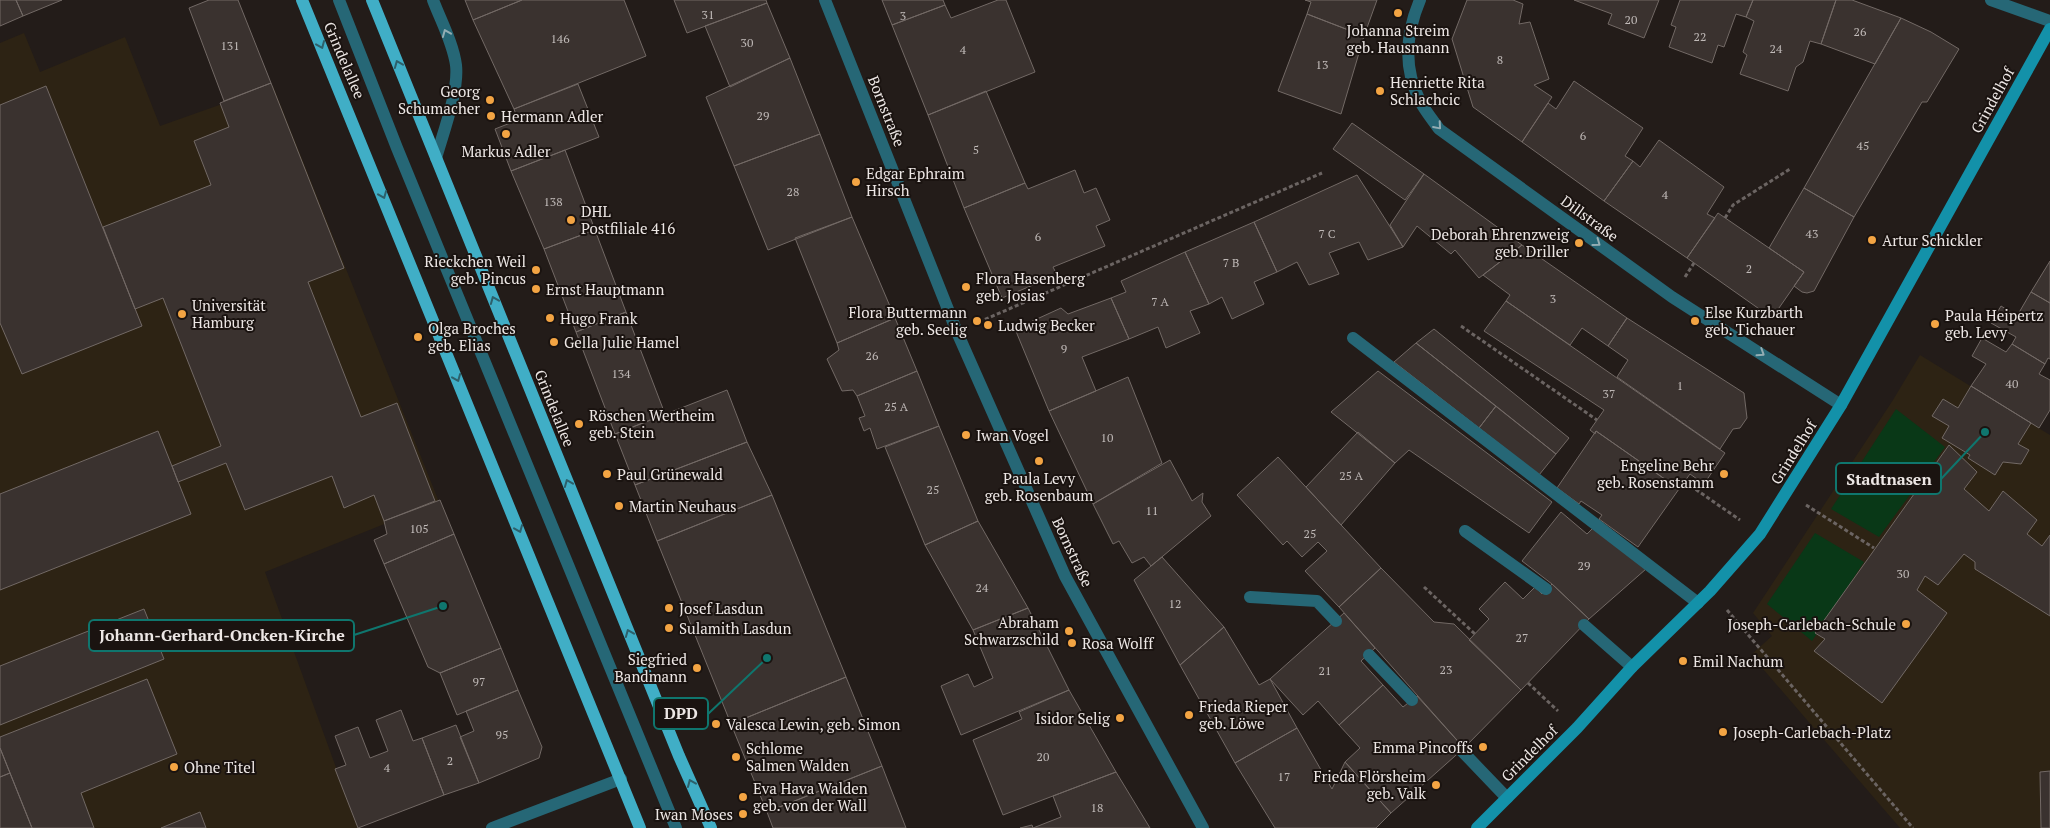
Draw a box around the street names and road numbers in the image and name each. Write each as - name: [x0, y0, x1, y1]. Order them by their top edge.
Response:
- street label: Grindelallee: [320, 19, 370, 101]
- street label: Grindelhof: [1966, 63, 2019, 136]
- street label: Bornstraße: [864, 73, 910, 149]
- street label: Dillstraße: [1557, 190, 1623, 246]
- street label: Grindelallee: [530, 366, 580, 450]
- street label: Grindelhof: [1765, 415, 1821, 488]
- street label: Bornstraße: [1048, 514, 1098, 590]
- street label: Grindelhof: [1496, 720, 1562, 786]

